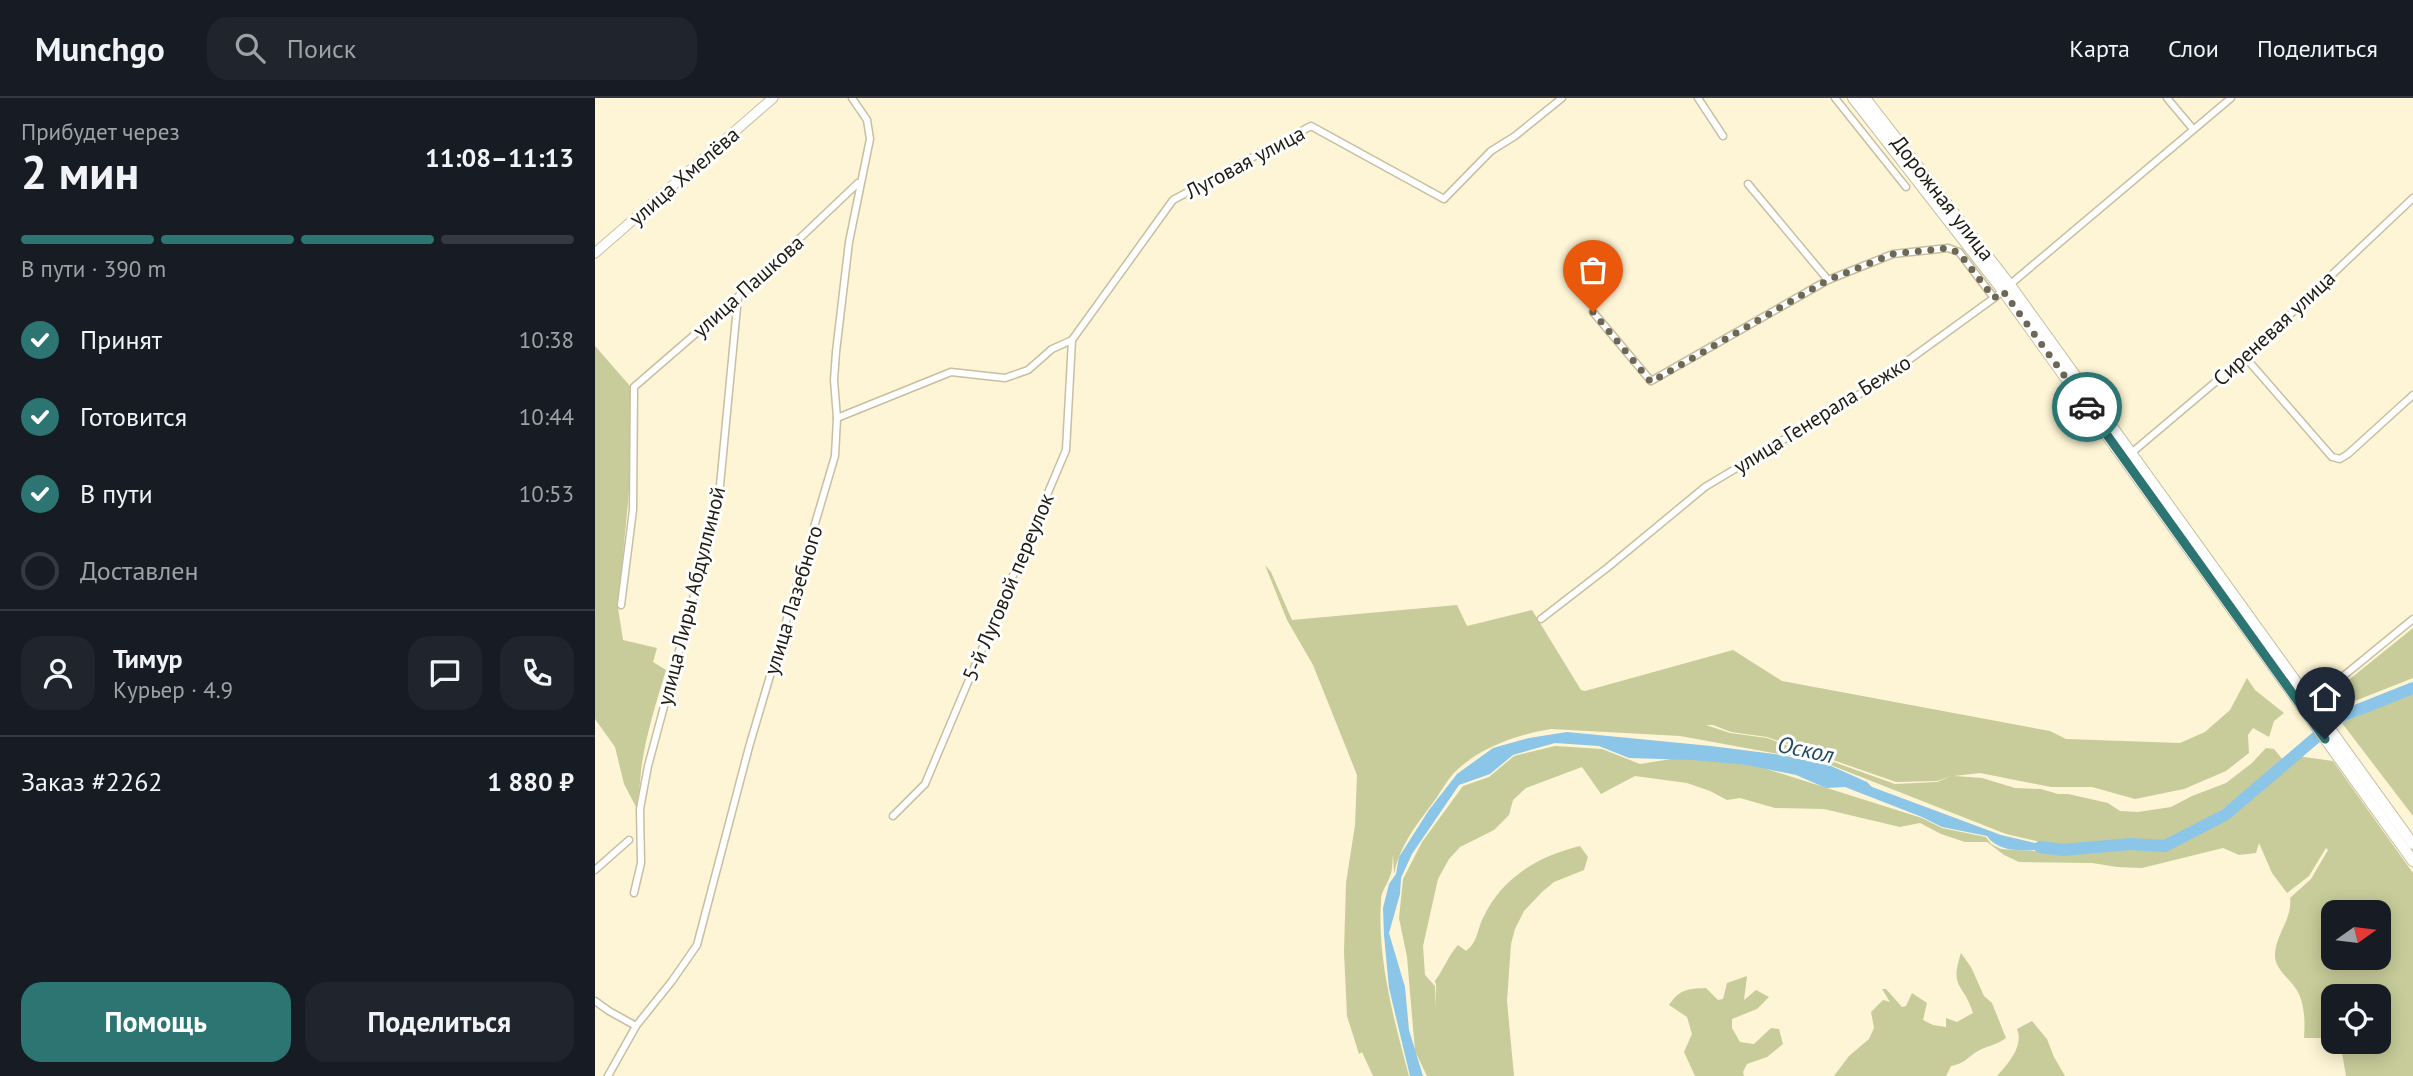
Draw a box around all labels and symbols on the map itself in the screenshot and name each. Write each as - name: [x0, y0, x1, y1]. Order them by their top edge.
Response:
- street label: Луговая улица: [1180, 119, 1309, 205]
- street label: улица Хмелёва: [623, 121, 745, 231]
- street label: Дорожная улица: [1886, 130, 2000, 266]
- street label: улица Пашкова: [687, 229, 809, 343]
- pin: [1563, 240, 1623, 312]
- street label: Сиреневая улица: [2207, 264, 2341, 392]
- street label: улица Генерала Бежко: [1728, 348, 1916, 480]
- courier: [2052, 372, 2122, 442]
- street label: улица Лиры Абдуллиной: [651, 484, 731, 708]
- street label: 5-й Луговой переулок: [956, 489, 1060, 685]
- street label: улица Лазебного: [757, 522, 829, 678]
- pin: [2295, 667, 2355, 739]
- water label: Оскол: [1775, 729, 1837, 769]
- north arrow: [2321, 900, 2391, 970]

